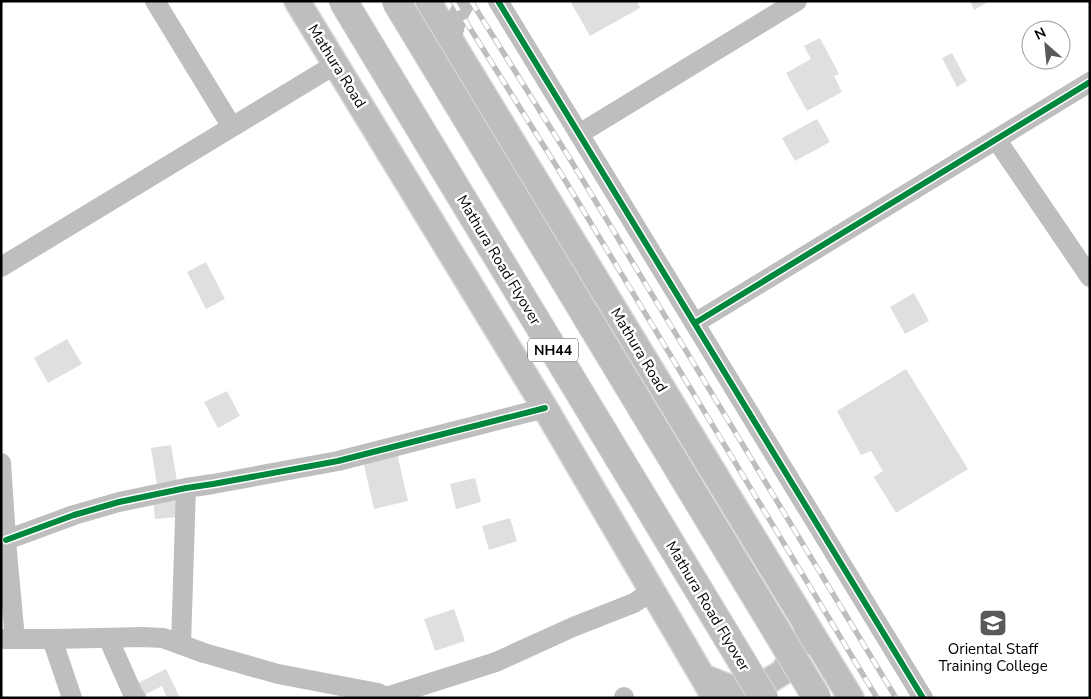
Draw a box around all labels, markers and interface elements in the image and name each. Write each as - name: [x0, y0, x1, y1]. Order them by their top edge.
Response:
- street label: Mathura Road: [303, 20, 371, 112]
- north arrow: [1021, 20, 1071, 70]
- text: N: [1031, 23, 1049, 45]
- street label: Mathura Road Flyover: [452, 191, 546, 329]
- street label: Mathura Road: [606, 304, 672, 396]
- road number: NH44: [528, 338, 578, 362]
- street label: Mathura Road Flyover: [661, 537, 755, 675]
- school or university icon: Oriental Staff Training College: [978, 608, 1008, 638]
- place label: Oriental Staff Training College: [938, 639, 1048, 676]

